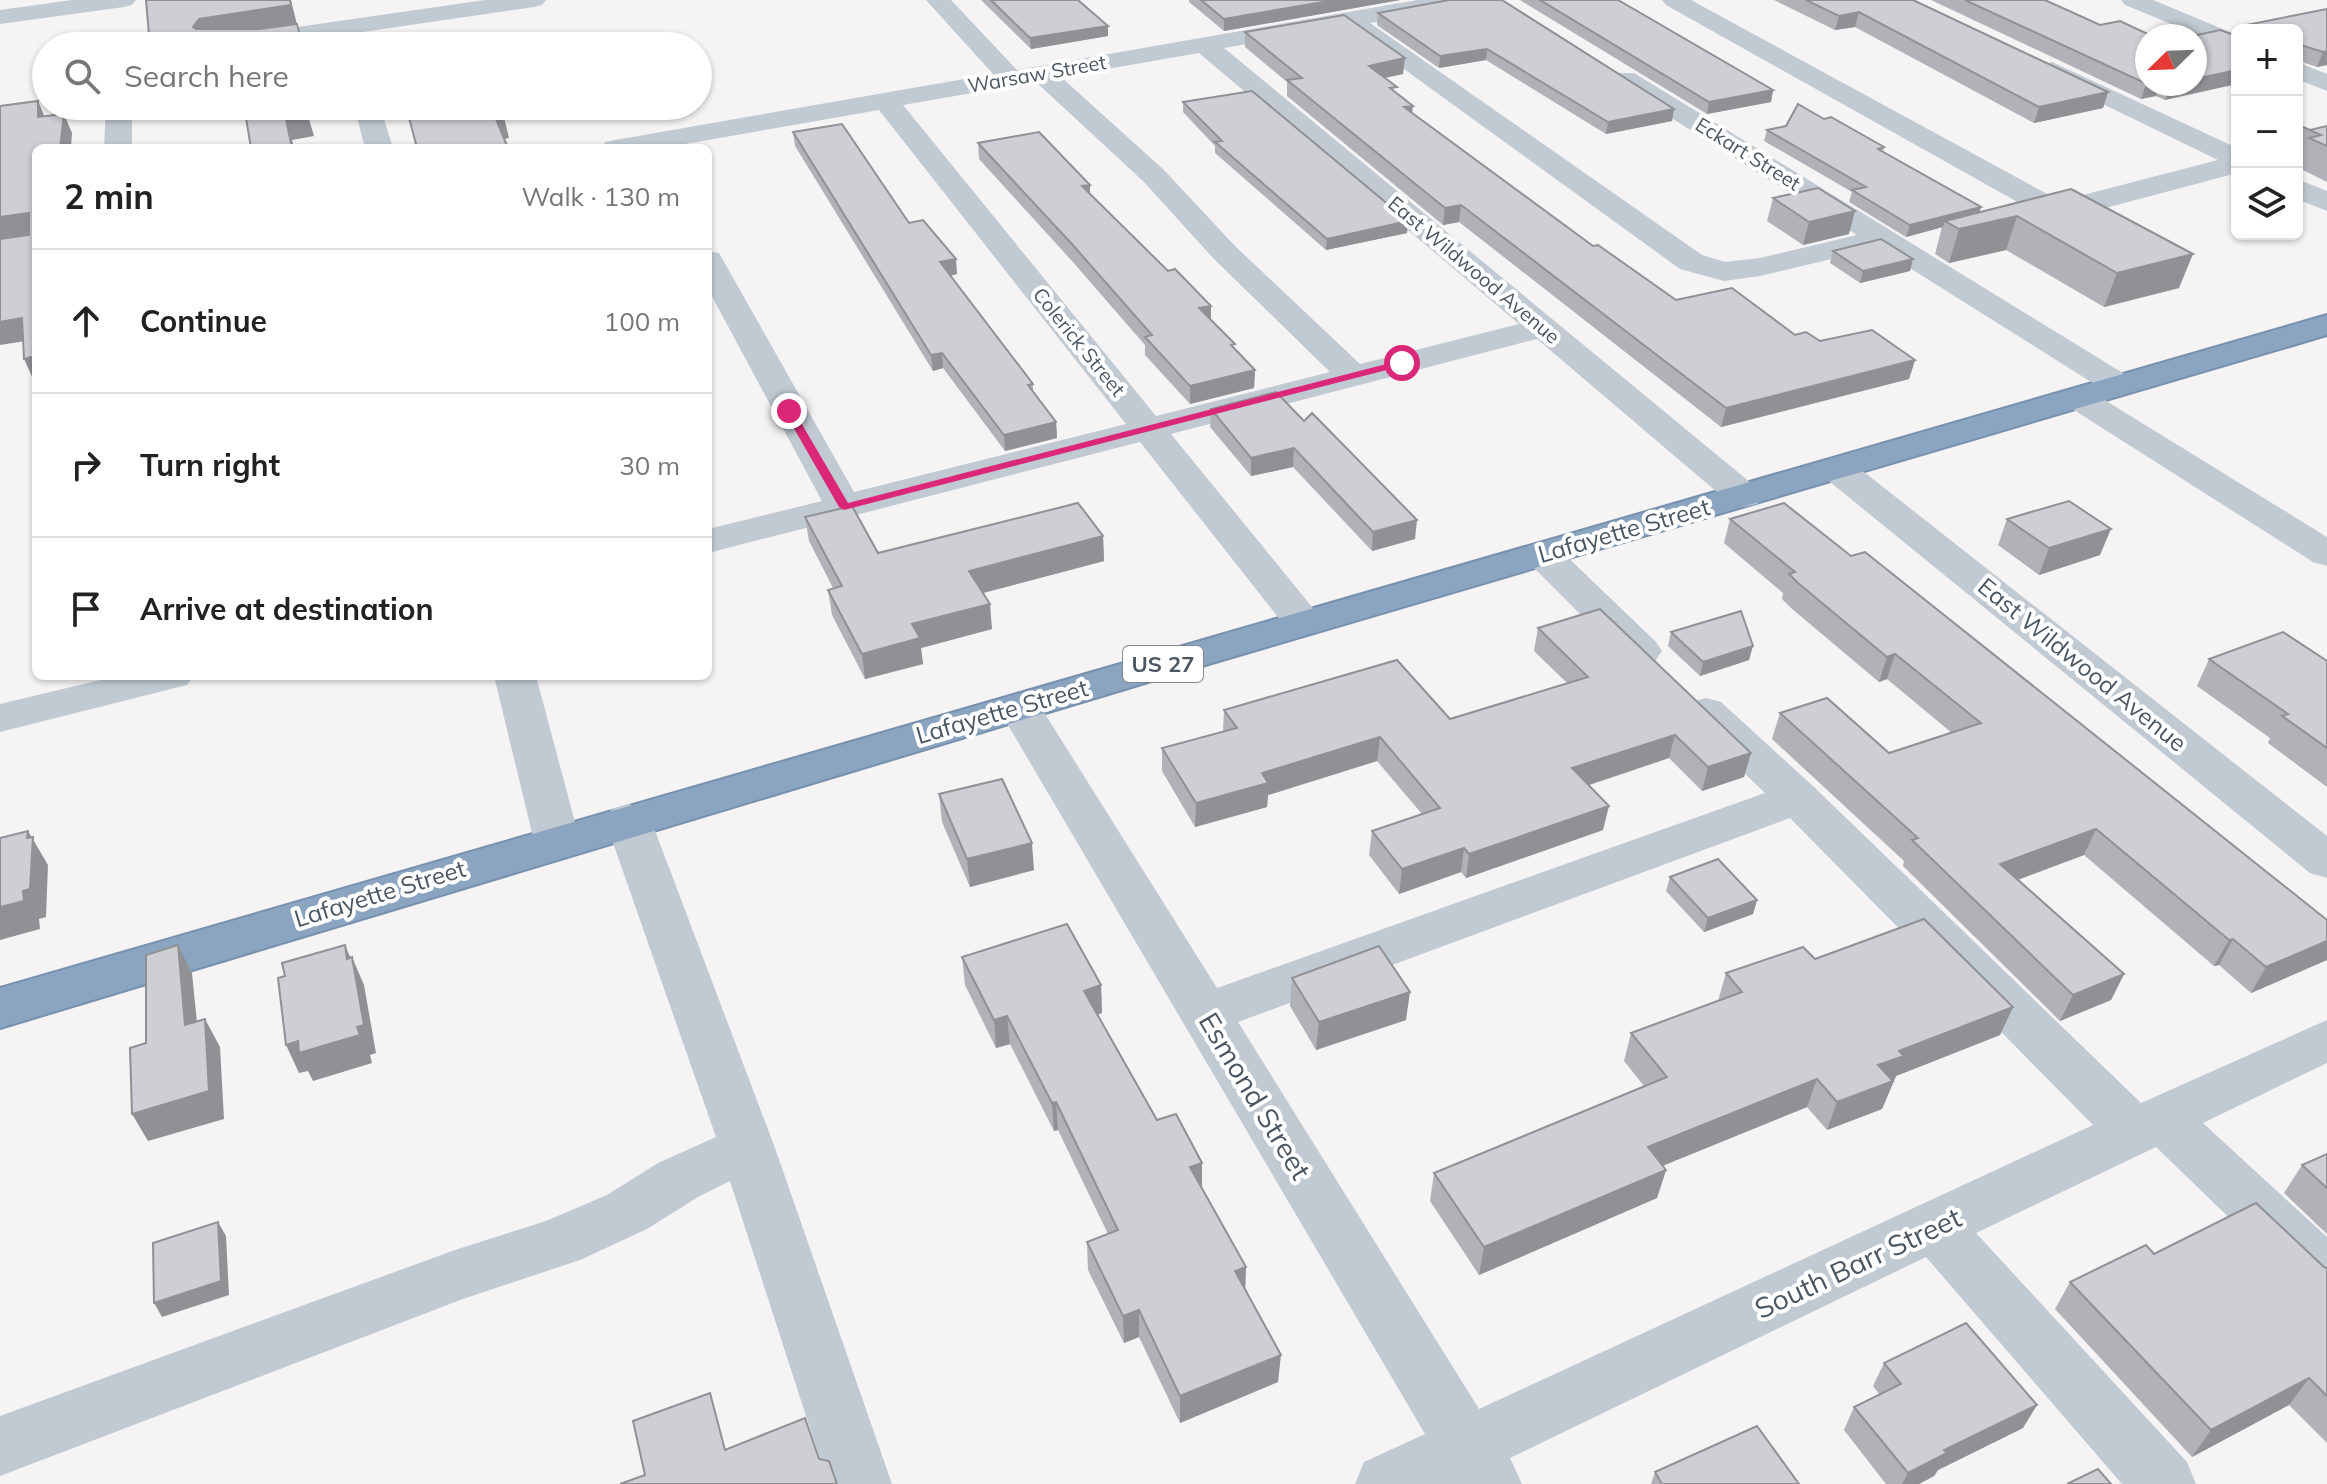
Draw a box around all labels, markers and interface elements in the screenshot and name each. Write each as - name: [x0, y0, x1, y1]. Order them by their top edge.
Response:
- north arrow: [2135, 24, 2207, 96]
- map controls: [2231, 24, 2303, 240]
- button: +: [2231, 24, 2303, 96]
- search box: [32, 32, 712, 120]
- street label: Warsaw Street: [966, 49, 1108, 98]
- icon: search: [60, 54, 104, 98]
- text: Search here: [124, 57, 289, 95]
- button: −: [2231, 96, 2303, 168]
- street label: Eckart Street: [1691, 111, 1805, 196]
- button: layers: [2231, 168, 2303, 240]
- text: 2 min: [64, 175, 154, 218]
- text: Walk · 130 m: [521, 180, 680, 213]
- street label: East Wildwood Avenue: [1383, 190, 1565, 349]
- street label: Colerick Street: [1028, 282, 1131, 401]
- icon: ahead: [64, 299, 108, 343]
- text: Continue: [140, 302, 267, 340]
- text: 100 m: [604, 305, 680, 338]
- route start: [1384, 345, 1420, 381]
- route end: [771, 393, 807, 429]
- icon: right: [64, 443, 108, 487]
- text: Turn right: [140, 446, 280, 484]
- text: 30 m: [619, 449, 680, 482]
- street label: Lafayette Street: [1534, 491, 1713, 569]
- street label: East Wildwood Avenue: [1972, 571, 2193, 758]
- icon: arrive: [64, 587, 108, 631]
- text: Arrive at destination: [140, 590, 434, 628]
- road number: US 27: [1123, 646, 1203, 682]
- street label: Lafayette Street: [912, 672, 1091, 750]
- street label: Lafayette Street: [290, 853, 469, 933]
- street label: Esmond Street: [1192, 1006, 1319, 1186]
- street label: South Barr Street: [1749, 1199, 1967, 1326]

